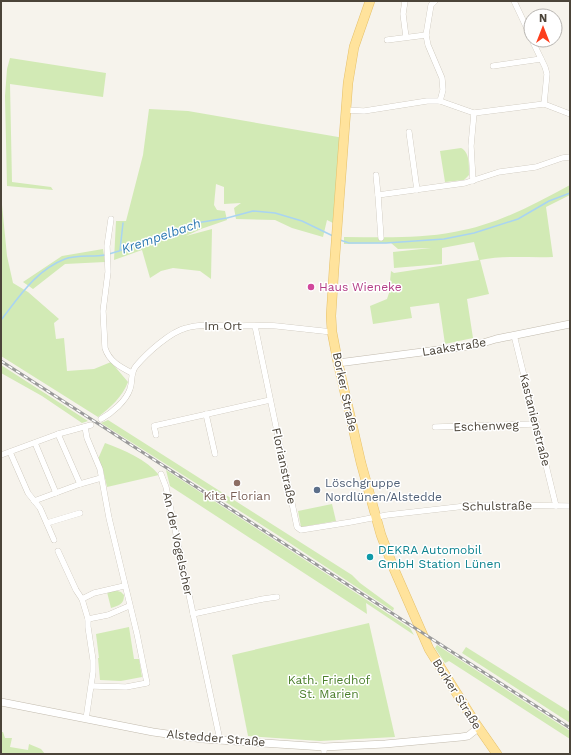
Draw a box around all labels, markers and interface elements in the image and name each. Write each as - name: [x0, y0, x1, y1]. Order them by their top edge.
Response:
- north arrow: [523, 8, 563, 48]
- text: N: [539, 12, 547, 25]
- water label: Krempelbach: [119, 215, 203, 257]
- place label: Haus Wieneke: [319, 280, 402, 294]
- marker: Haus Wieneke: [306, 282, 316, 292]
- street label: Im Ort: [204, 319, 242, 333]
- street label: Laakstraße: [421, 335, 487, 359]
- street label: Borker Straße: [330, 351, 360, 433]
- street label: Kastanienstraße: [517, 372, 553, 468]
- street label: Eschenweg: [453, 418, 520, 434]
- street label: Florianstraße: [269, 427, 299, 506]
- place label: Löschgruppe Nordlünen/Alstedde: [325, 476, 442, 504]
- marker: Kita Florian: [232, 478, 242, 488]
- marker: Löschgruppe Nordlünen/Alstedde: [312, 485, 322, 495]
- place label: Kita Florian: [203, 489, 271, 503]
- street label: An der Vogelscher: [160, 491, 196, 597]
- street label: Schulstraße: [462, 498, 532, 514]
- place label: DEKRA Automobil GmbH Station Lünen: [378, 543, 501, 571]
- marker: DEKRA Automobil GmbH Station Lünen: [365, 552, 375, 562]
- street label: Borker Straße: [430, 656, 484, 732]
- park label: Kath. Friedhof St. Marien: [288, 673, 371, 701]
- street label: Alstedder Straße: [166, 727, 266, 749]

